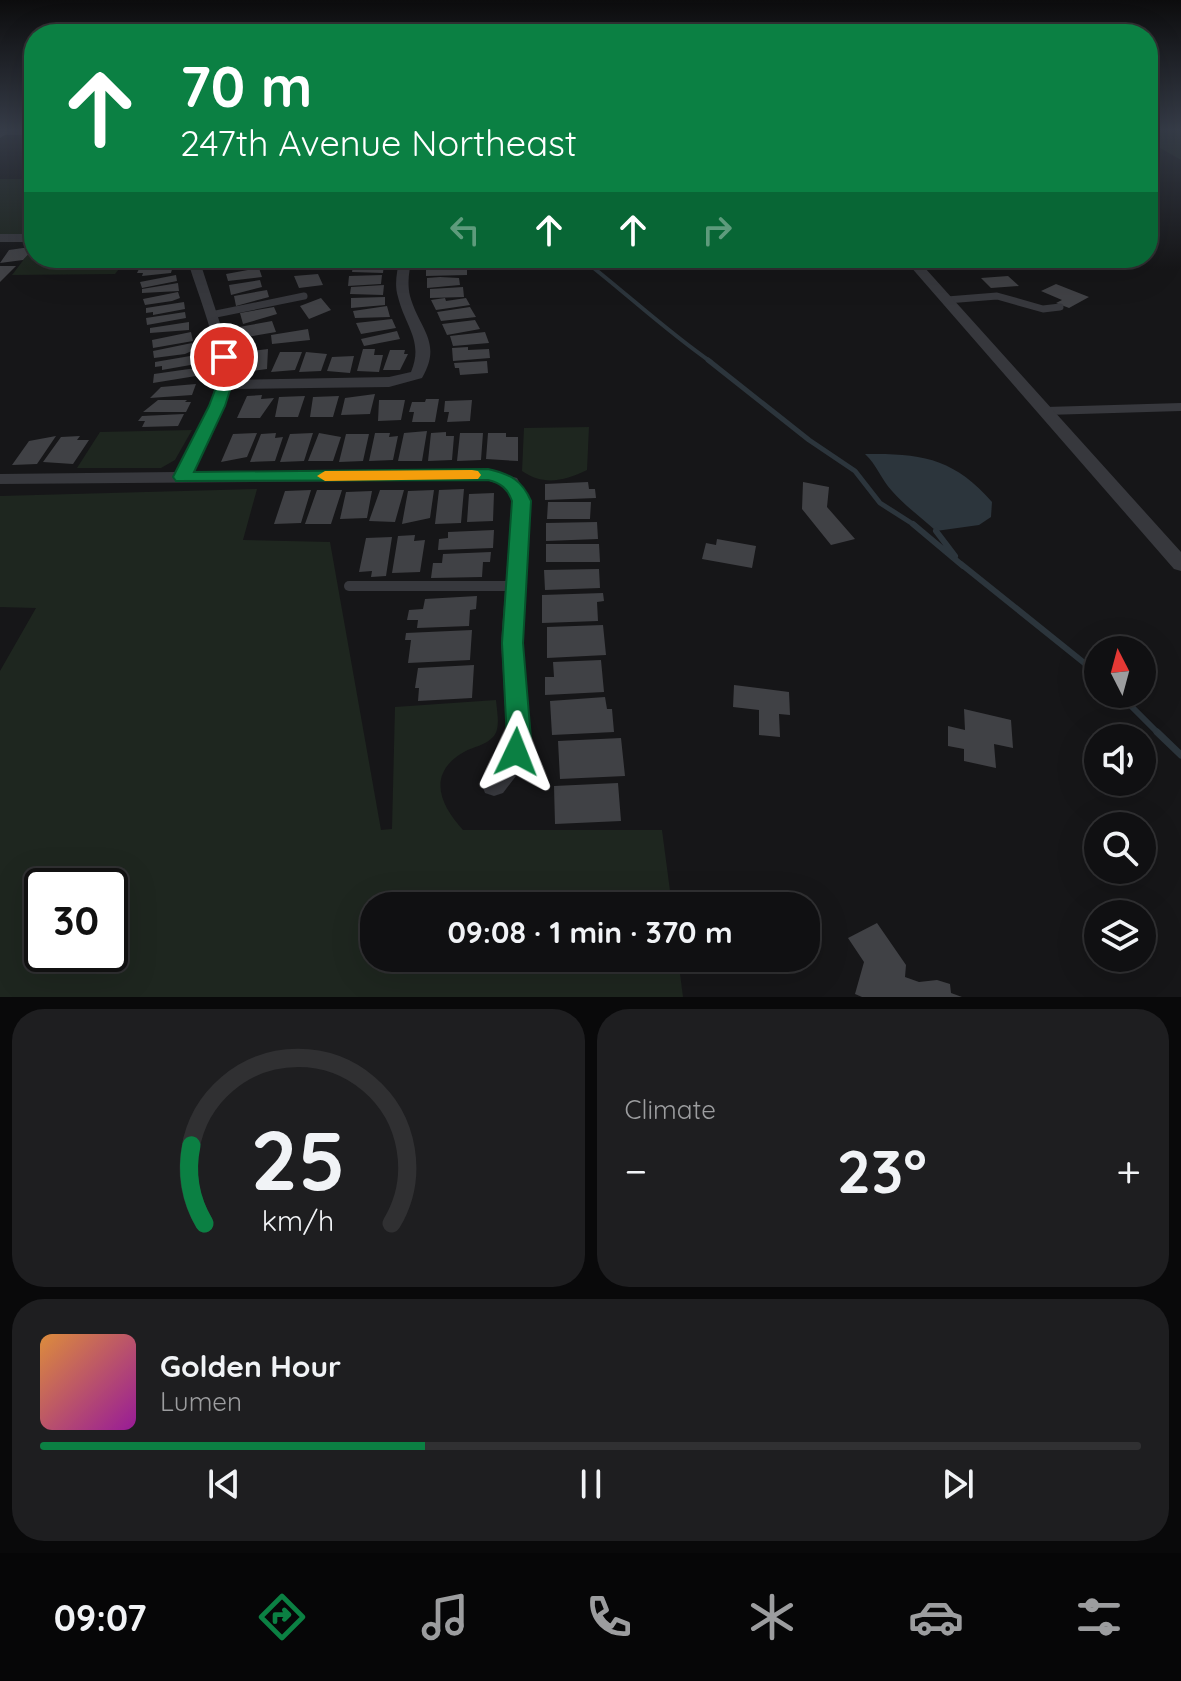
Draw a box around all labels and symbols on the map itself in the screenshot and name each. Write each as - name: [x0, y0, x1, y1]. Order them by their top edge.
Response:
- pin: [190, 323, 258, 391]
- north arrow: [1084, 636, 1156, 708]
- position arrow: [474, 710, 558, 794]
- speed limit sign: 30: [24, 868, 128, 972]

